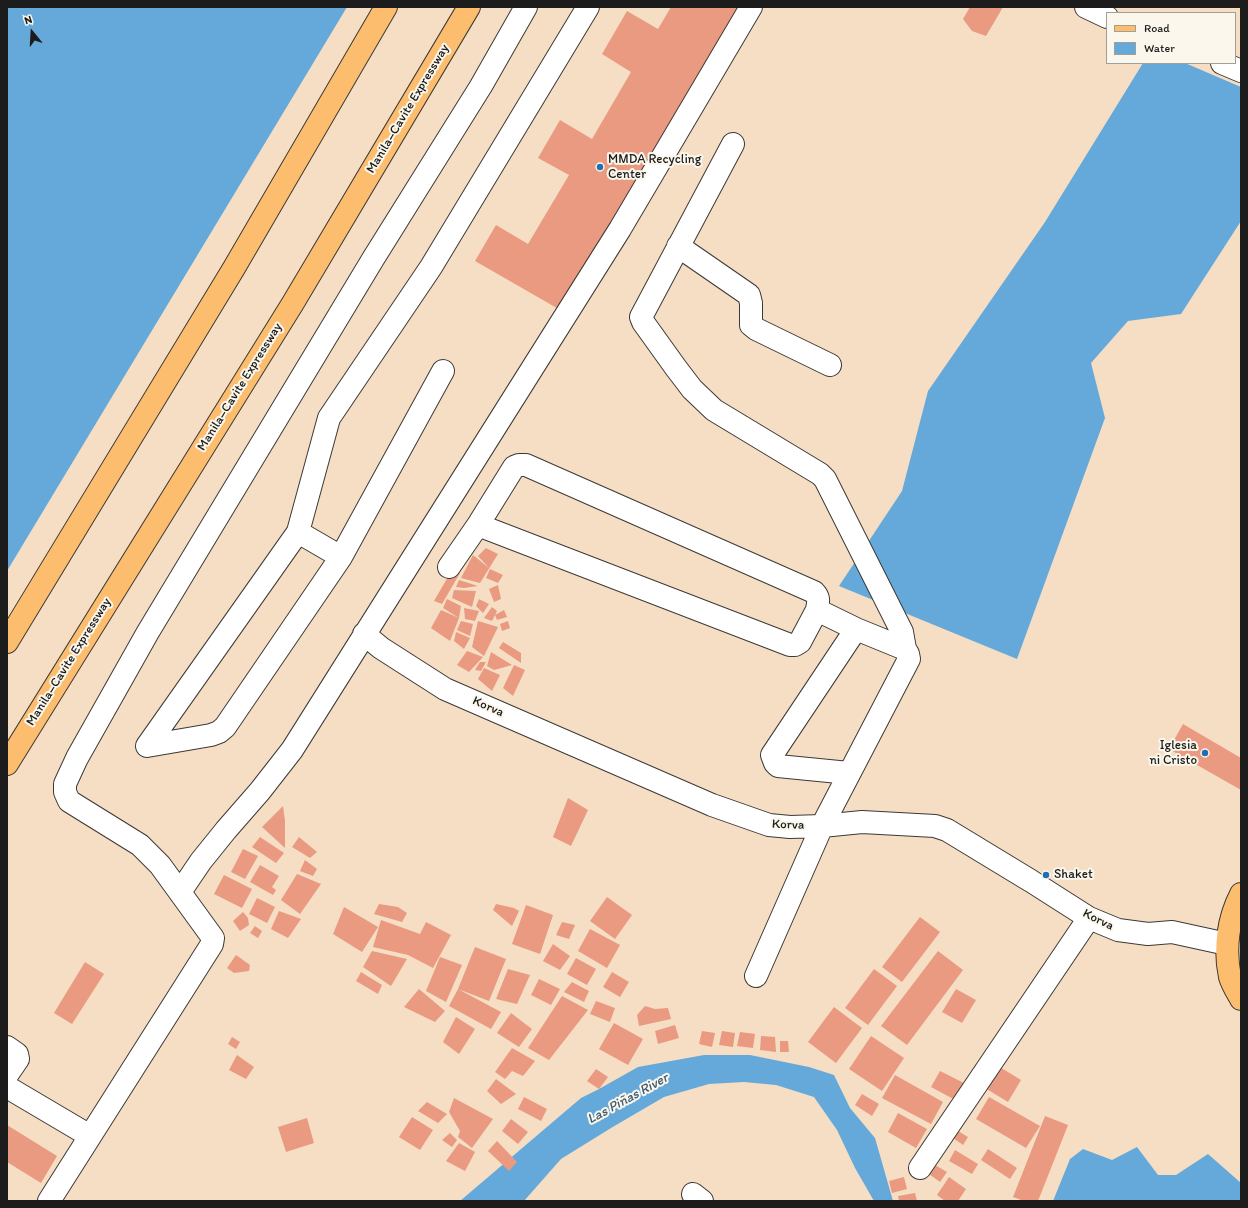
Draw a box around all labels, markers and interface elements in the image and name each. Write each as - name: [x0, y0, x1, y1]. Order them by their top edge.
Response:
- north arrow: [12, 12, 52, 52]
- legend: [1106, 12, 1236, 64]
- text: N: [23, 13, 34, 27]
- text: Road: [1144, 21, 1170, 35]
- text: Water: [1144, 41, 1175, 55]
- street label: Manila–Cavite Expressway: [363, 42, 453, 176]
- place label: MMDA Recycling Center: [608, 152, 701, 183]
- marker: MMDA Recycling Center: [595, 162, 605, 172]
- street label: Manila–Cavite Expressway: [194, 320, 286, 454]
- street label: Manila–Cavite Expressway: [23, 595, 115, 729]
- street label: Korva: [470, 693, 506, 721]
- place label: Iglesia ni Cristo: [1149, 738, 1197, 769]
- marker: Iglesia ni Cristo: [1200, 748, 1210, 758]
- street label: Korva: [772, 817, 804, 833]
- place label: Shaket: [1054, 867, 1093, 883]
- marker: Shaket: [1041, 870, 1051, 880]
- street label: Korva: [1080, 906, 1116, 934]
- water label: Las Piñas River: [585, 1070, 671, 1128]

